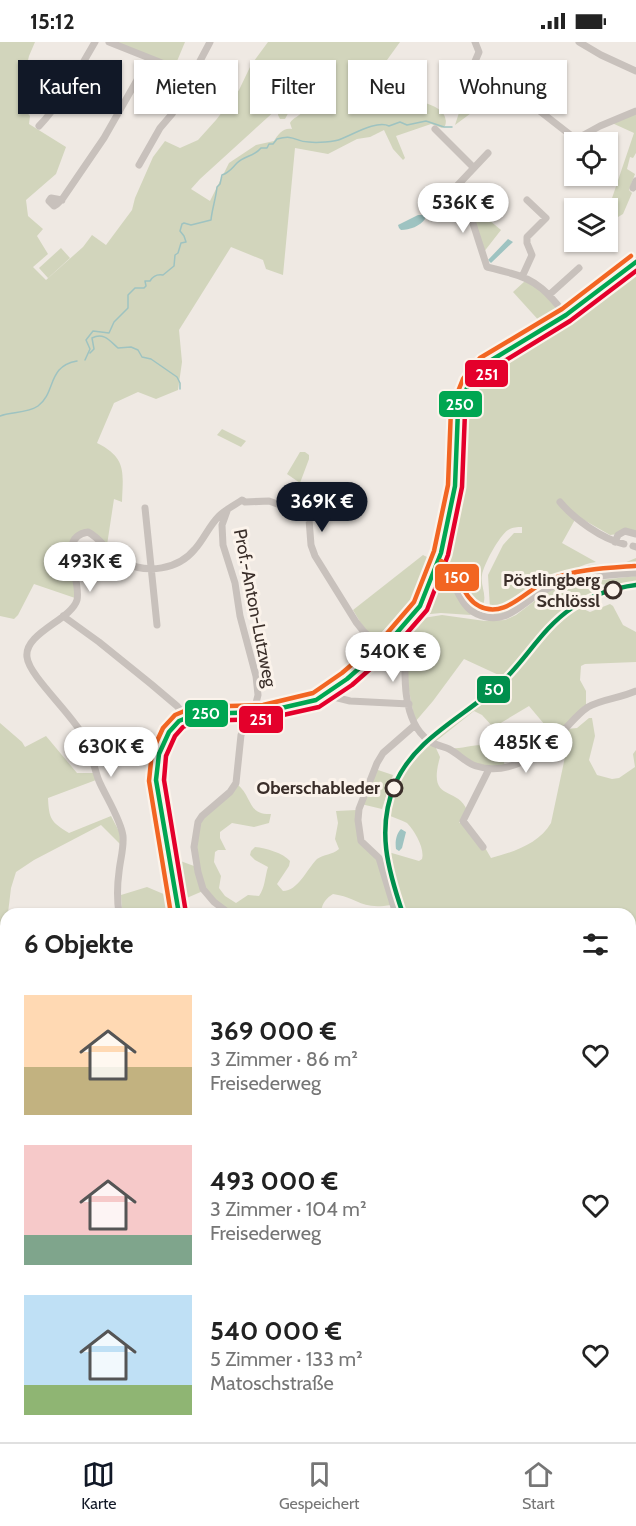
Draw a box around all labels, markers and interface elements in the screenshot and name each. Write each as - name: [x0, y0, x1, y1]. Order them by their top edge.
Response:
- text: 15:12: [30, 8, 75, 35]
- chip: Kaufen: [18, 60, 122, 114]
- chip: Mieten: [134, 60, 238, 114]
- chip: Filter: [250, 60, 336, 114]
- chip: Neu: [348, 60, 427, 114]
- chip: Wohnung: [439, 60, 567, 114]
- map controls: [564, 132, 618, 252]
- button: locate: [564, 132, 618, 186]
- pin: 536K €: [414, 183, 512, 234]
- text: 536K €: [432, 190, 494, 214]
- button: layers: [564, 198, 618, 252]
- line badge: 251: [464, 359, 509, 388]
- text: 251: [476, 365, 498, 384]
- line badge: 250: [438, 390, 483, 418]
- text: 250: [446, 395, 474, 414]
- pin: 369K €: [273, 482, 371, 533]
- text: 369K €: [290, 489, 354, 513]
- street label: Prof.-Anton-Lutzweg: [229, 527, 281, 690]
- pin: 493K €: [41, 542, 139, 593]
- text: 493K €: [58, 549, 122, 573]
- line badge: 150: [434, 563, 480, 592]
- text: 150: [444, 568, 470, 587]
- place label: Pöstlingberg Schlössl: [503, 569, 600, 612]
- marker: Pöstlingberg Schlössl: [604, 581, 622, 599]
- pin: 540K €: [344, 632, 442, 683]
- text: 540K €: [359, 639, 427, 663]
- line badge: 50: [476, 675, 511, 704]
- text: 50: [484, 680, 504, 699]
- line badge: 250: [184, 699, 229, 728]
- text: 250: [192, 704, 220, 723]
- line badge: 251: [238, 705, 284, 734]
- text: 251: [250, 710, 272, 729]
- pin: 485K €: [477, 723, 575, 774]
- pin: 630K €: [62, 727, 160, 778]
- text: 485K €: [493, 730, 559, 754]
- text: 630K €: [78, 734, 144, 758]
- place label: Oberschableder: [257, 777, 380, 799]
- marker: Oberschableder: [385, 779, 403, 797]
- text: 6 Objekte: [24, 928, 133, 960]
- icon: filters: [579, 928, 612, 961]
- text: 369 000 €: [210, 1015, 337, 1047]
- icon: home: [72, 1019, 144, 1091]
- icon: heart: [579, 1039, 612, 1072]
- text: 3 Zimmer · 86 m²: [210, 1047, 358, 1071]
- text: Freisederweg: [210, 1071, 321, 1095]
- text: 493 000 €: [210, 1165, 338, 1197]
- icon: home: [72, 1169, 144, 1241]
- icon: heart: [579, 1189, 612, 1222]
- text: 3 Zimmer · 104 m²: [210, 1197, 367, 1221]
- text: Freisederweg: [210, 1221, 321, 1245]
- text: 540 000 €: [210, 1315, 342, 1347]
- icon: home: [72, 1319, 144, 1391]
- icon: heart: [579, 1339, 612, 1372]
- text: 5 Zimmer · 133 m²: [210, 1347, 363, 1371]
- text: Matoschstraße: [210, 1371, 334, 1395]
- tab: Karte: [81, 1458, 117, 1513]
- tab: Gespeichert: [279, 1458, 359, 1513]
- tab: Start: [522, 1458, 555, 1513]

